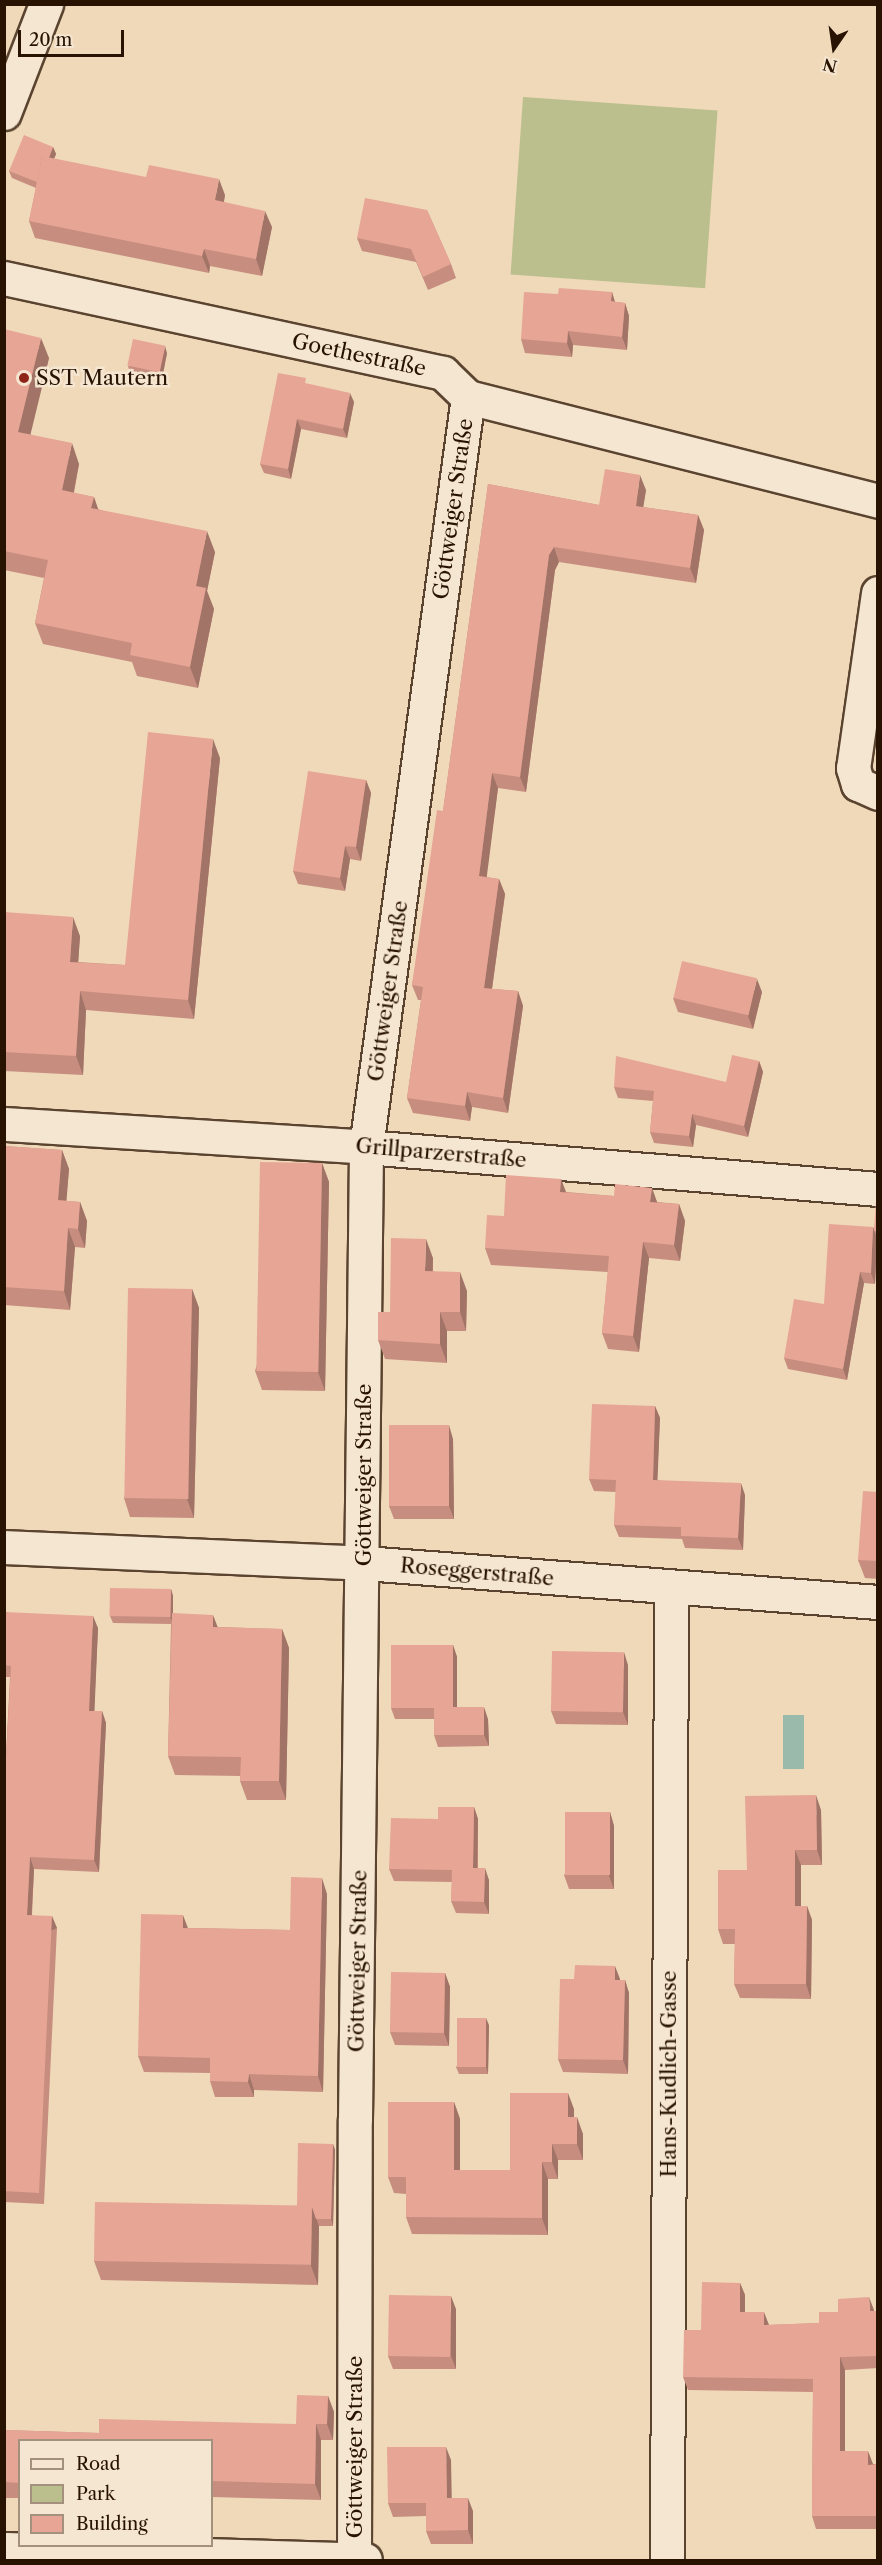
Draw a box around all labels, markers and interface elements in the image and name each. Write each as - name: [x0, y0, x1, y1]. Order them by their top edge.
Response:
- scale bar: [21, 18, 128, 56]
- north arrow: [804, 18, 864, 78]
- text: 20 m: [29, 29, 72, 51]
- text: N: [821, 54, 839, 77]
- street label: Goethestraße: [290, 328, 428, 382]
- place label: SST Mautern: [36, 365, 169, 391]
- marker: SST Mautern: [17, 371, 31, 385]
- street label: Göttweiger Straße: [428, 417, 478, 601]
- street label: Göttweiger Straße: [363, 899, 413, 1083]
- street label: Grillparzerstraße: [354, 1133, 528, 1173]
- street label: Göttweiger Straße: [351, 1384, 377, 1566]
- street label: Roseggerstraße: [399, 1553, 555, 1591]
- street label: Göttweiger Straße: [344, 1869, 372, 2053]
- street label: Hans-Kudlich-Gasse: [656, 1970, 682, 2178]
- street label: Göttweiger Straße: [342, 2356, 368, 2538]
- legend: [18, 2439, 213, 2547]
- text: Road: [76, 2453, 121, 2475]
- text: Park: [76, 2483, 115, 2505]
- text: Building: [76, 2513, 148, 2535]

